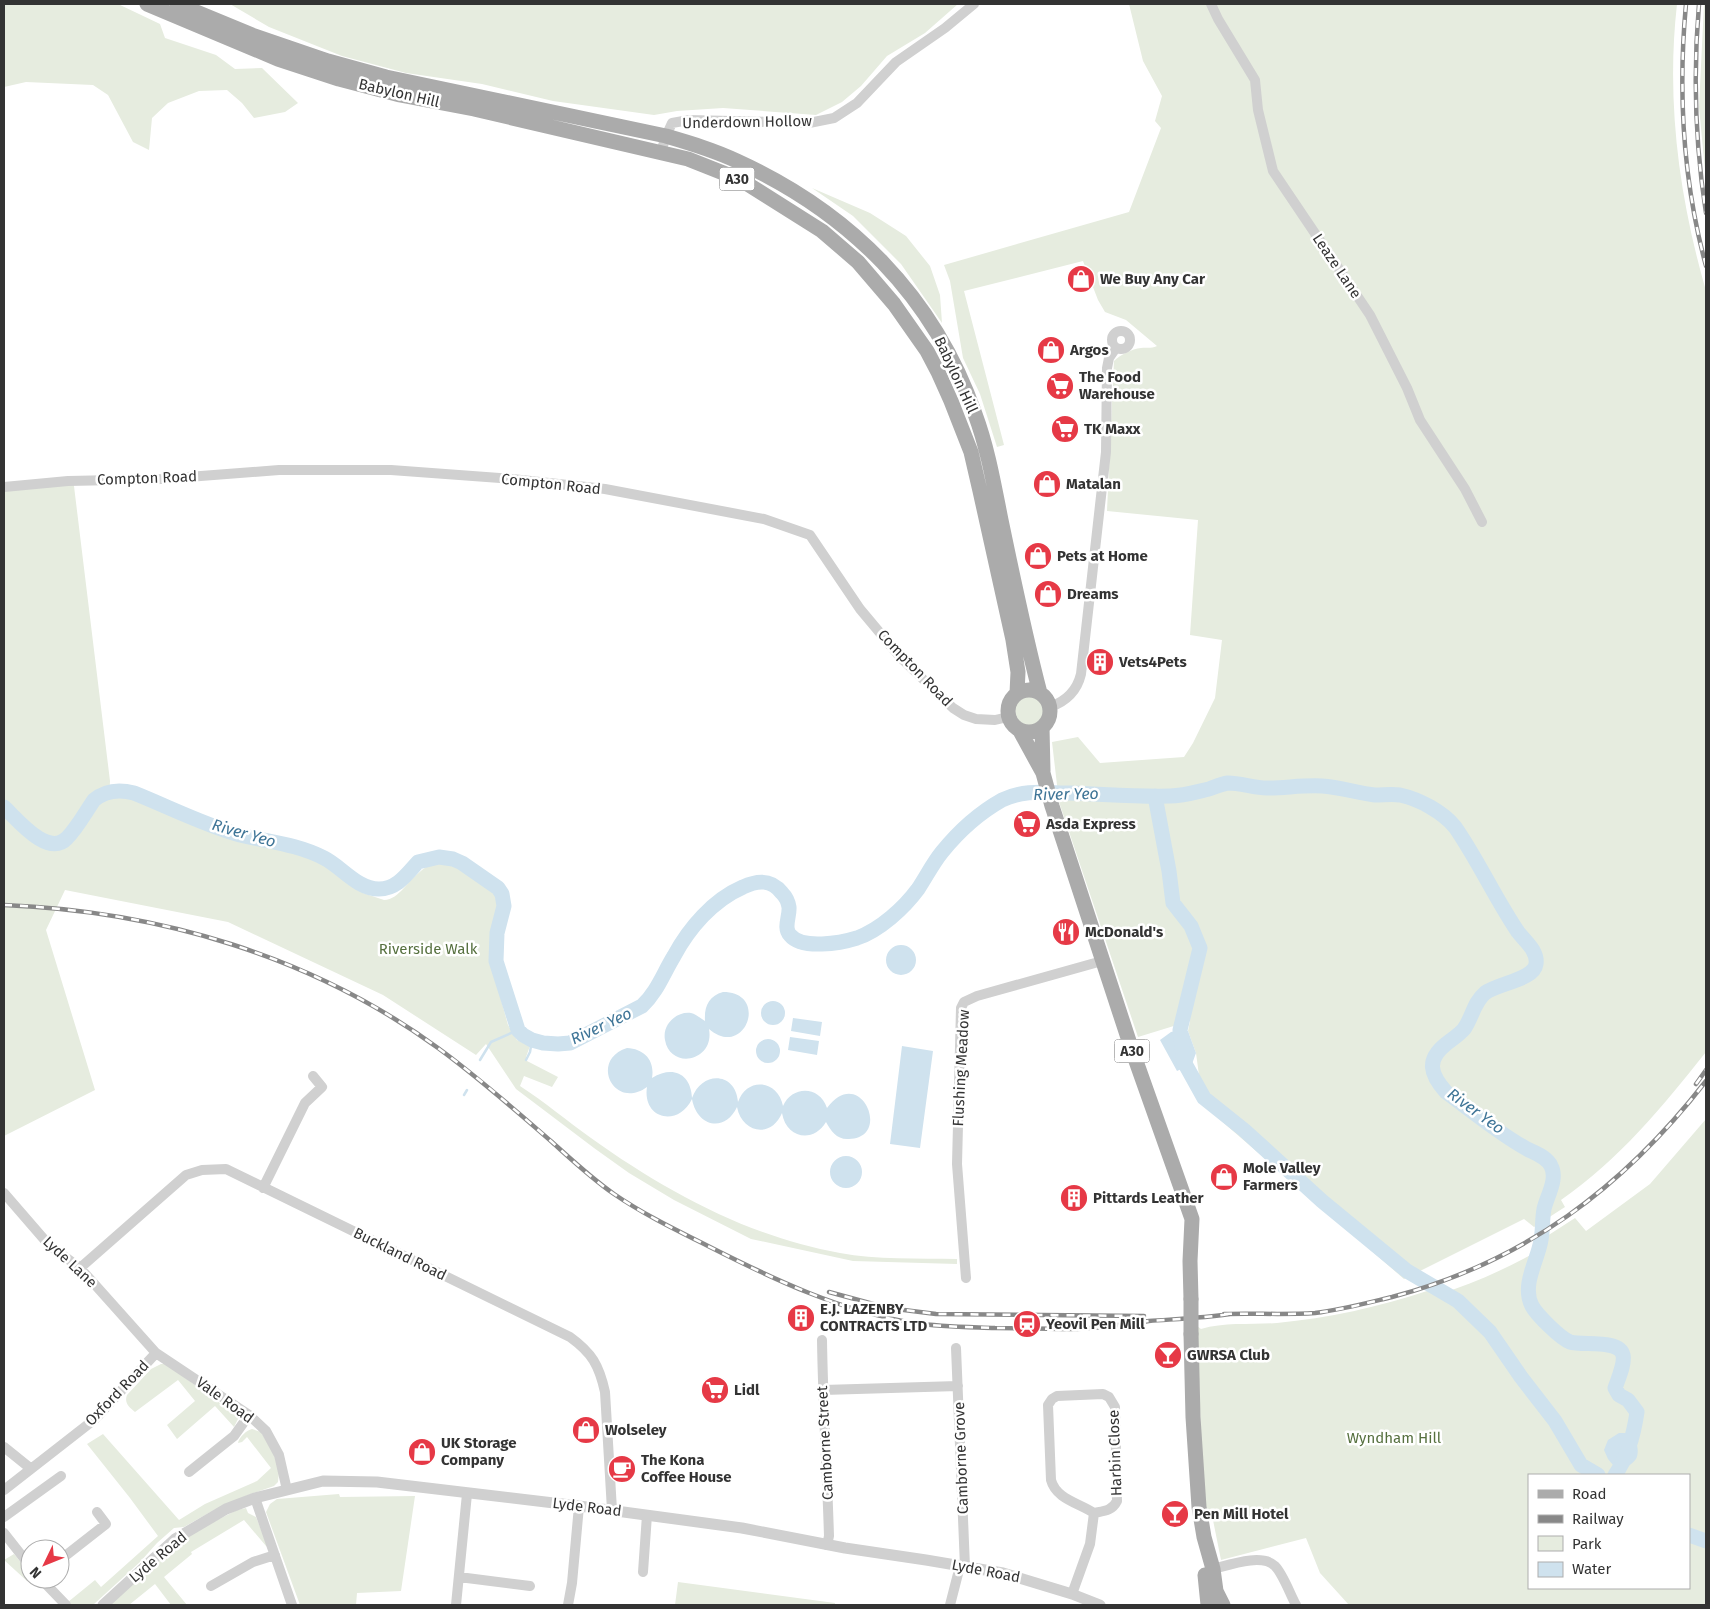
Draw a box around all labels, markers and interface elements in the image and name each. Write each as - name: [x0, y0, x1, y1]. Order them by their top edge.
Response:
- street label: Babylon Hill: [357, 75, 442, 111]
- street label: Underdown Hollow: [682, 112, 812, 132]
- road number: A30: [720, 168, 754, 190]
- street label: Leaze Lane: [1309, 230, 1365, 302]
- shop icon: We Buy Any Car: [1066, 264, 1096, 294]
- place label: We Buy Any Car: [1100, 270, 1206, 288]
- street label: Babylon Hill: [930, 334, 982, 417]
- shop icon: Argos: [1036, 335, 1066, 365]
- place label: Argos: [1069, 341, 1109, 359]
- place label: The Food Warehouse: [1079, 368, 1155, 403]
- supermarket icon: The Food Warehouse: [1045, 371, 1075, 401]
- supermarket icon: TK Maxx: [1050, 414, 1080, 444]
- place label: TK Maxx: [1084, 420, 1141, 438]
- street label: Compton Road: [97, 467, 197, 489]
- shop icon: Matalan: [1032, 469, 1062, 499]
- street label: Compton Road: [500, 470, 602, 498]
- place label: Matalan: [1066, 475, 1121, 493]
- shop icon: Pets at Home: [1023, 541, 1053, 571]
- place label: Pets at Home: [1057, 547, 1148, 565]
- shop icon: Dreams: [1033, 579, 1063, 609]
- place label: Dreams: [1067, 585, 1119, 603]
- street label: Compton Road: [874, 626, 956, 710]
- building icon: Vets4Pets: [1085, 647, 1115, 677]
- place label: Vets4Pets: [1118, 653, 1187, 671]
- water label: River Yeo: [1033, 784, 1099, 804]
- supermarket icon: Asda Express: [1012, 809, 1042, 839]
- water label: River Yeo: [210, 815, 278, 851]
- place label: Asda Express: [1045, 815, 1136, 833]
- restaurant icon: McDonald's: [1051, 917, 1081, 947]
- place label: McDonald's: [1085, 923, 1163, 941]
- park label: Riverside Walk: [379, 940, 478, 958]
- water label: River Yeo: [567, 1004, 635, 1048]
- street label: Flushing Meadow: [949, 1009, 973, 1127]
- road number: A30: [1114, 1040, 1150, 1062]
- water label: River Yeo: [1444, 1084, 1508, 1138]
- place label: Mole Valley Farmers: [1243, 1159, 1321, 1194]
- shop icon: Mole Valley Farmers: [1209, 1162, 1239, 1192]
- building icon: Pittards Leather: [1059, 1183, 1089, 1213]
- place label: Pittards Leather: [1093, 1189, 1205, 1207]
- street label: Buckland Road: [350, 1224, 450, 1284]
- street label: Lyde Lane: [39, 1232, 101, 1292]
- place label: E.J. LAZENBY CONTRACTS LTD: [820, 1300, 927, 1335]
- building icon: E.J. LAZENBY CONTRACTS LTD: [786, 1303, 816, 1333]
- station icon: Yeovil Pen Mill: [1012, 1309, 1042, 1339]
- place label: Yeovil Pen Mill: [1045, 1315, 1145, 1333]
- bar icon: GWRSA Club: [1153, 1340, 1183, 1370]
- place label: GWRSA Club: [1187, 1346, 1270, 1364]
- street label: Oxford Road: [81, 1357, 153, 1429]
- street label: Vale Road: [193, 1373, 257, 1427]
- supermarket icon: Lidl: [700, 1375, 730, 1405]
- place label: Lidl: [734, 1381, 760, 1399]
- street label: Camborne Street: [813, 1385, 837, 1501]
- street label: Camborne Grove: [950, 1401, 972, 1515]
- street label: Harbin Close: [1104, 1409, 1126, 1497]
- shop icon: Wolseley: [571, 1415, 601, 1445]
- place label: Wolseley: [605, 1421, 667, 1439]
- park label: Wyndham Hill: [1347, 1429, 1442, 1447]
- place label: UK Storage Company: [441, 1434, 516, 1469]
- shop icon: UK Storage Company: [407, 1437, 437, 1467]
- place label: The Kona Coffee House: [641, 1451, 732, 1486]
- cafe icon: The Kona Coffee House: [607, 1454, 637, 1484]
- legend: [1528, 1474, 1690, 1589]
- text: Road: [1572, 1485, 1607, 1503]
- street label: Lyde Road: [551, 1494, 623, 1520]
- bar icon: Pen Mill Hotel: [1160, 1499, 1190, 1529]
- place label: Pen Mill Hotel: [1194, 1505, 1289, 1523]
- text: Railway: [1572, 1510, 1624, 1528]
- street label: Lyde Road: [126, 1528, 190, 1586]
- text: Park: [1572, 1535, 1602, 1553]
- north arrow: [20, 1539, 70, 1589]
- street label: Lyde Road: [950, 1556, 1022, 1586]
- text: Water: [1572, 1560, 1611, 1578]
- text: N: [26, 1563, 45, 1582]

